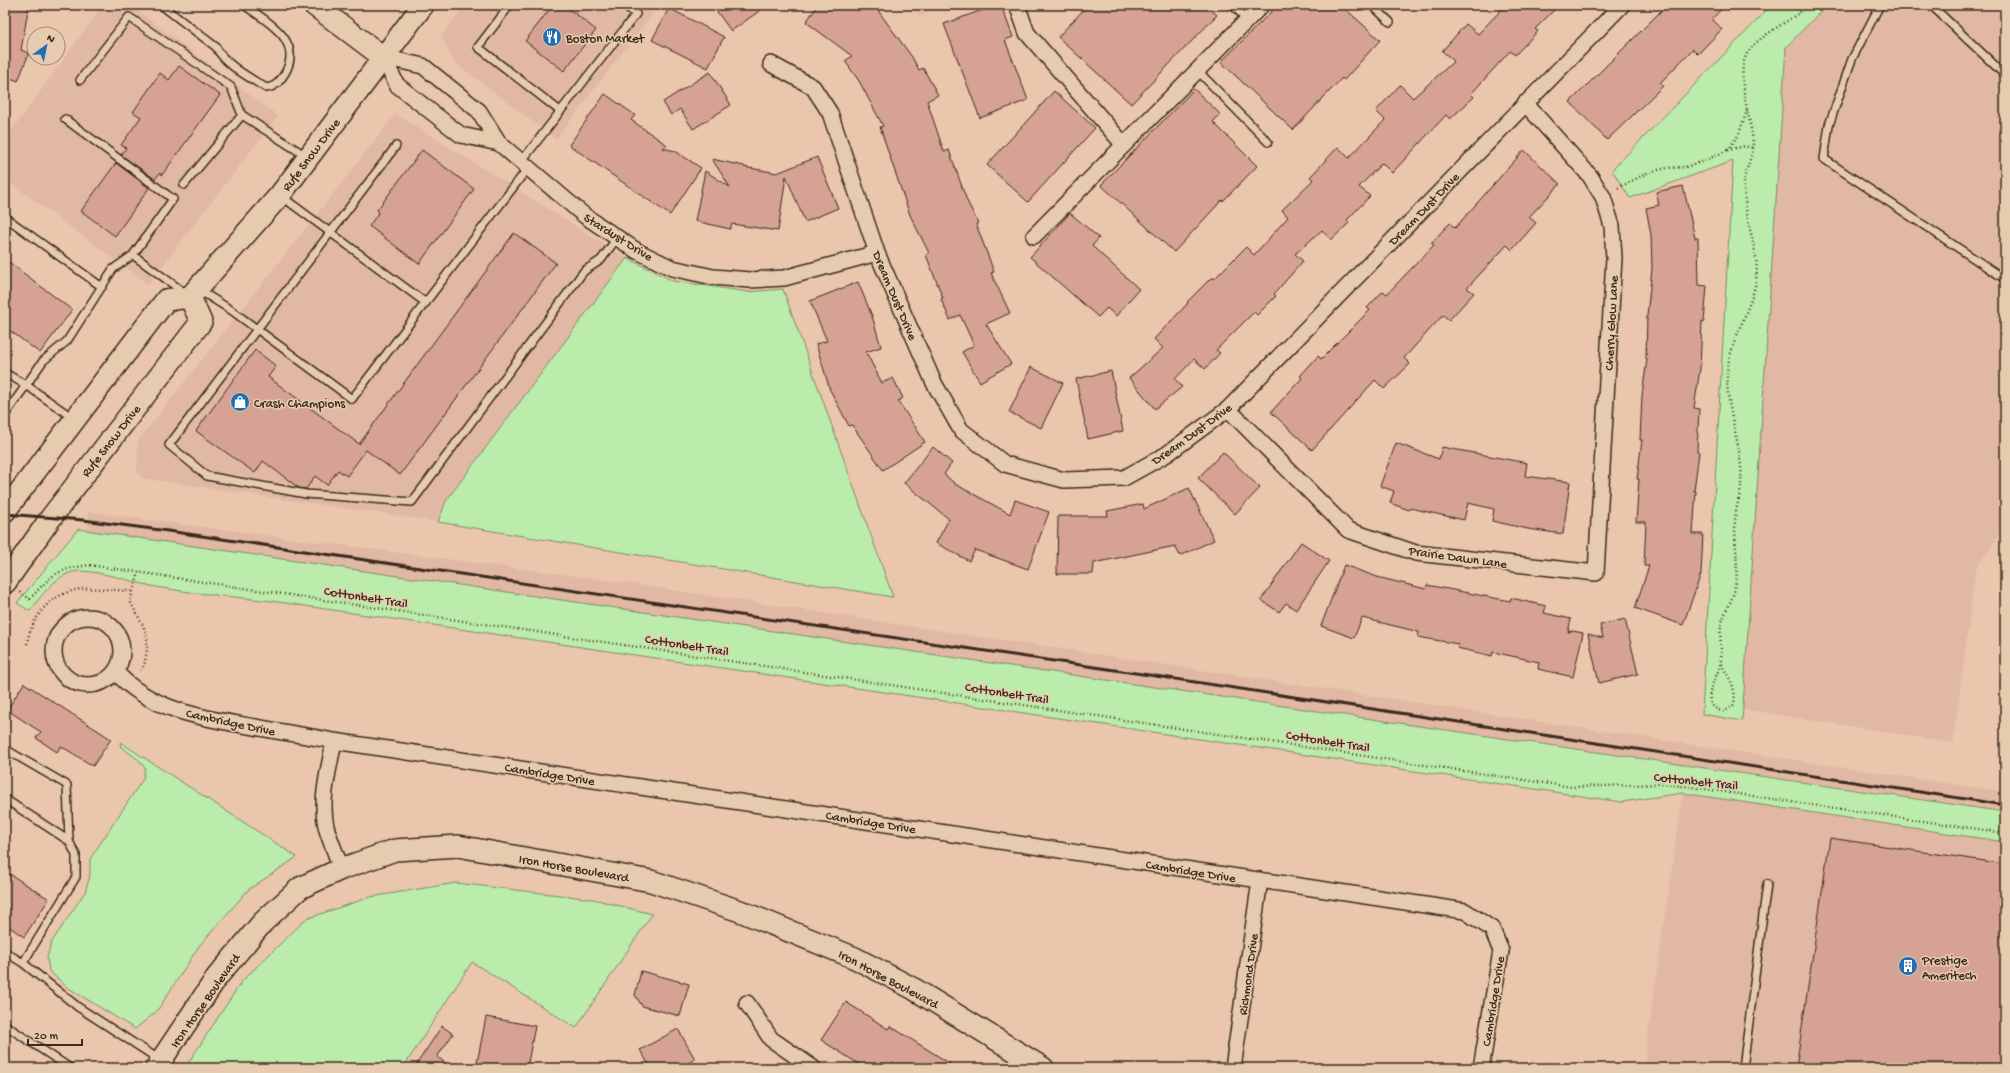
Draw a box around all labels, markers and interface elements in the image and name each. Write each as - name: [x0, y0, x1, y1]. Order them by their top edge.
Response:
- north arrow: [26, 26, 66, 66]
- restaurant icon: Boston Market: [541, 26, 563, 48]
- text: N: [44, 32, 57, 46]
- place label: Boston Market: [565, 32, 646, 47]
- street label: Rufe Snow Drive: [280, 116, 344, 195]
- street label: Dream Dust Drive: [1386, 170, 1464, 250]
- street label: Stardust Drive: [580, 211, 655, 265]
- street label: Dream Dust Drive: [868, 248, 919, 343]
- street label: Cherry Glow Lane: [1603, 275, 1622, 371]
- shop icon: Crash Champions: [229, 391, 251, 413]
- place label: Crash Champions: [254, 397, 346, 412]
- street label: Dream Dust Drive: [1149, 401, 1236, 470]
- street label: Rufe Snow Drive: [79, 402, 145, 480]
- street label: Prairie Dawn Lane: [1407, 544, 1508, 573]
- street label: Cottonbelt Trail: [323, 584, 409, 613]
- street label: Cottonbelt Trail: [644, 632, 730, 661]
- street label: Cottonbelt Trail: [964, 680, 1050, 709]
- street label: Cambridge Drive: [184, 707, 277, 740]
- street label: Cottonbelt Trail: [1285, 728, 1371, 757]
- street label: Cambridge Drive: [504, 761, 596, 790]
- street label: Cottonbelt Trail: [1653, 771, 1739, 794]
- street label: Cambridge Drive: [825, 809, 917, 838]
- street label: Iron Horse Boulevard: [517, 852, 631, 887]
- street label: Cambridge Drive: [1145, 858, 1237, 887]
- street label: Richmond Drive: [1236, 932, 1263, 1016]
- street label: Iron Horse Boulevard: [835, 947, 942, 1014]
- street label: Iron Horse Boulevard: [168, 950, 245, 1051]
- place label: Prestige Ameritech: [1921, 954, 1976, 984]
- street label: Cambridge Drive: [1480, 955, 1509, 1047]
- building icon: Prestige Ameritech: [1897, 955, 1919, 977]
- scale bar: [28, 1021, 82, 1047]
- text: 20 m: [34, 1030, 59, 1044]

